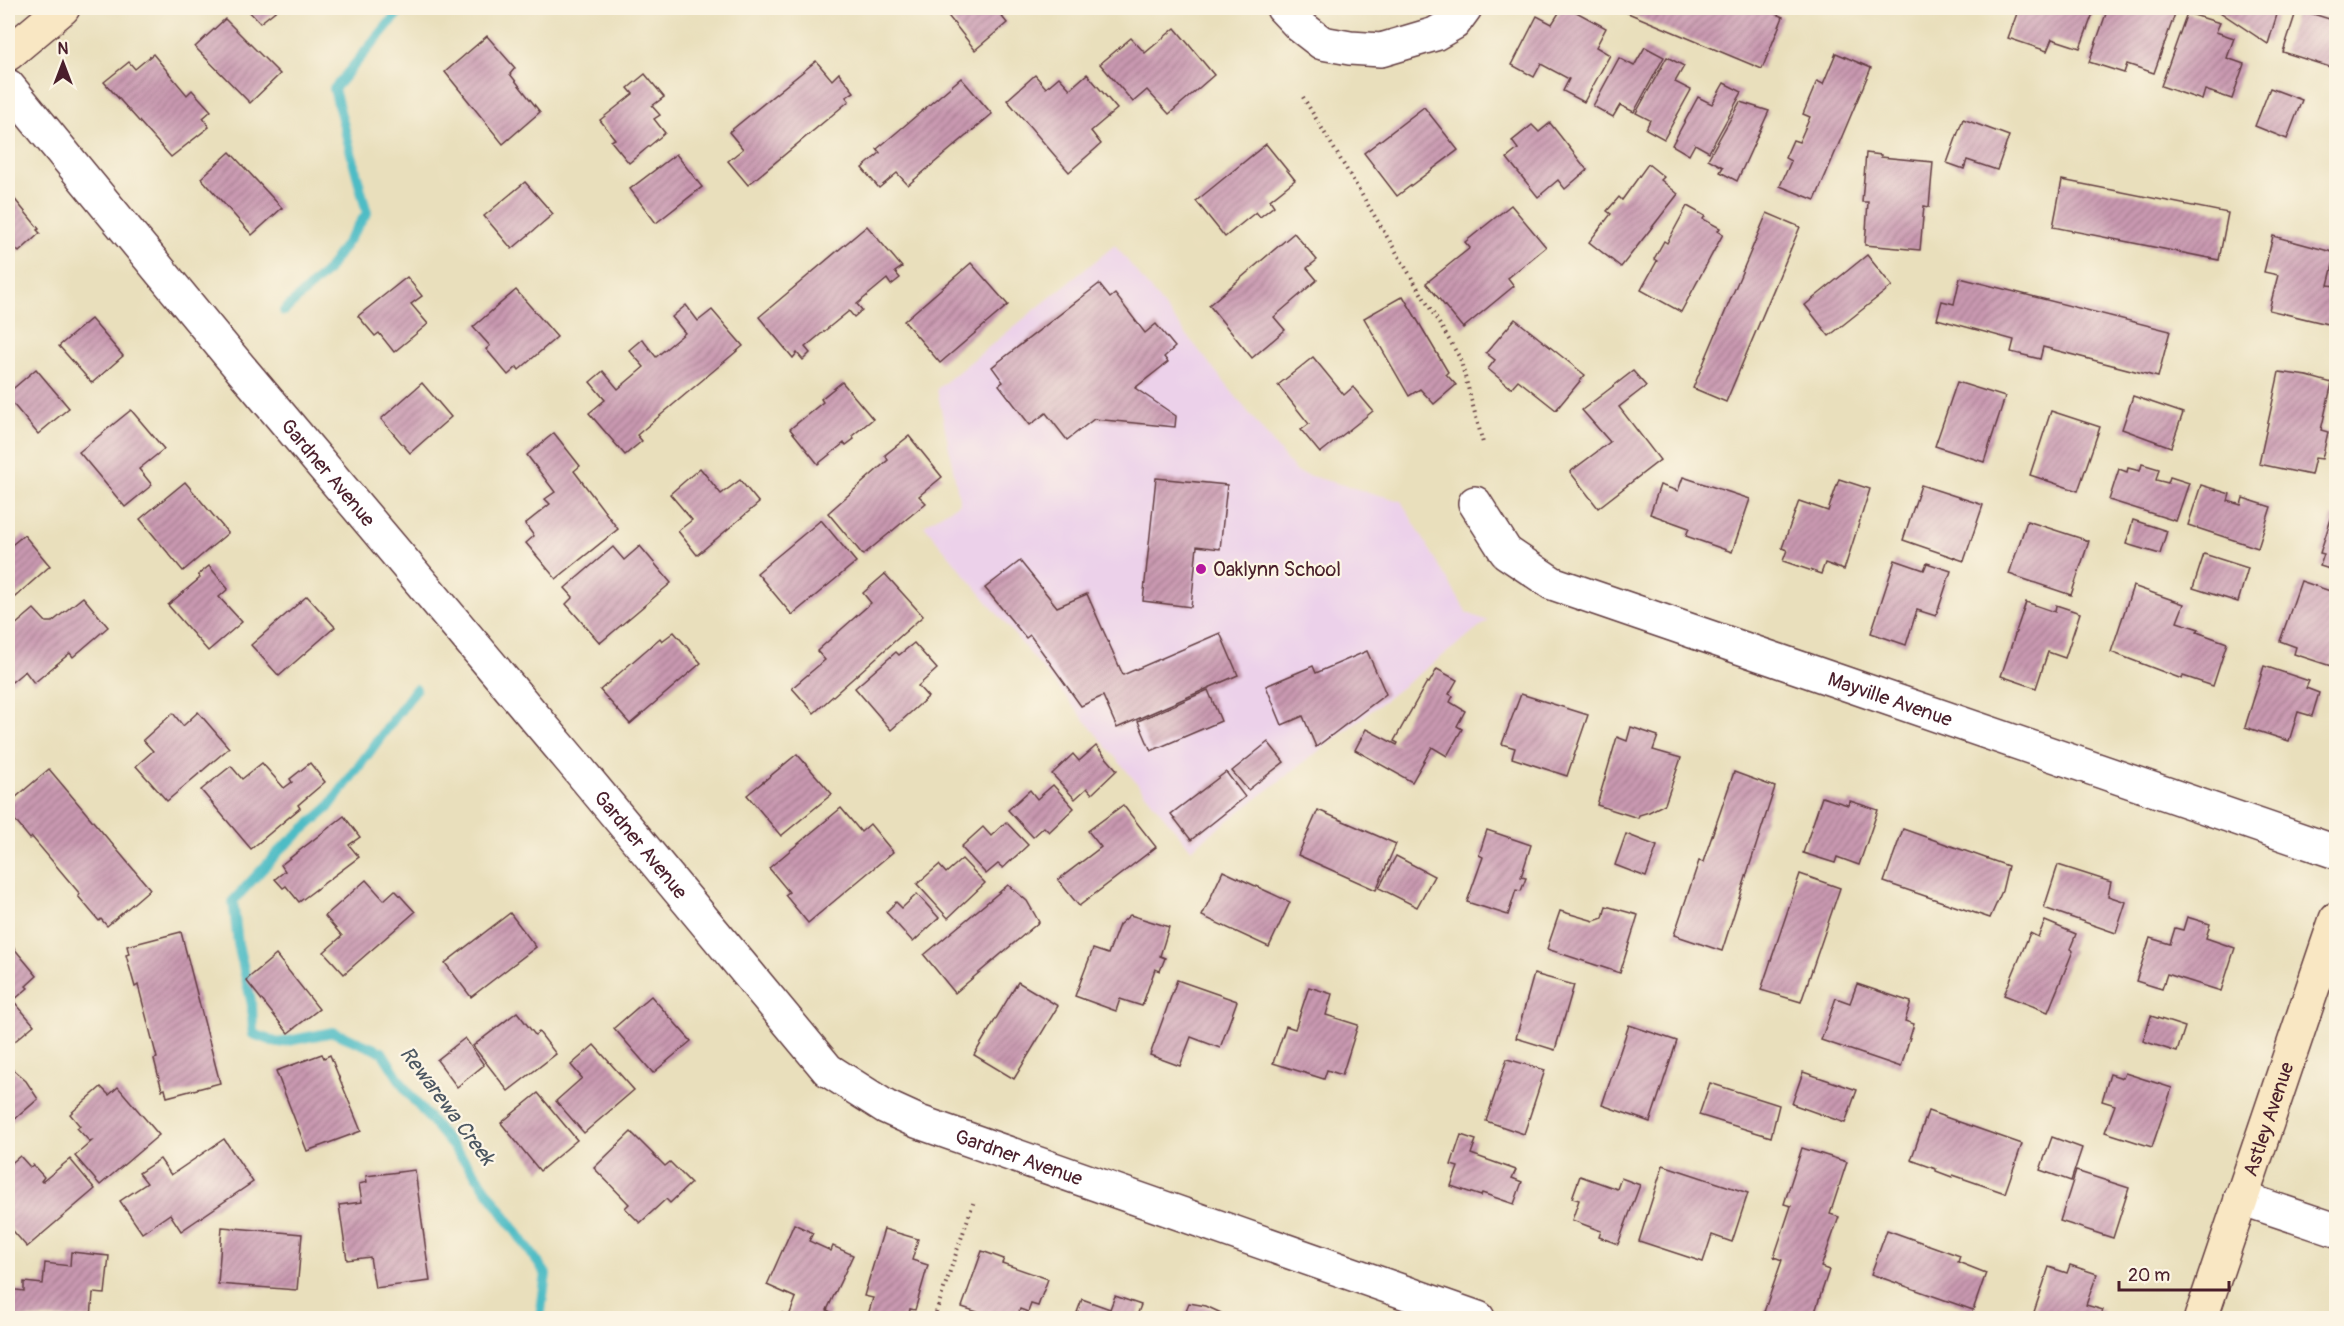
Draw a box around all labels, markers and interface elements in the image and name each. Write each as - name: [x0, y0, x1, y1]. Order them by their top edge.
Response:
- north arrow: [33, 33, 93, 93]
- text: N: [58, 39, 69, 59]
- street label: Gardner Avenue: [276, 413, 381, 532]
- place label: Oaklynn School: [1213, 557, 1341, 582]
- marker: Oaklynn School: [1194, 562, 1208, 576]
- street label: Mayville Avenue: [1825, 666, 1956, 732]
- street label: Gardner Avenue: [589, 785, 693, 904]
- water label: Rewarewa Creek: [394, 1041, 502, 1173]
- street label: Astley Avenue: [2237, 1059, 2299, 1179]
- street label: Gardner Avenue: [952, 1123, 1086, 1191]
- scale bar: [2119, 1254, 2228, 1292]
- text: 20 m: [2128, 1264, 2170, 1287]

